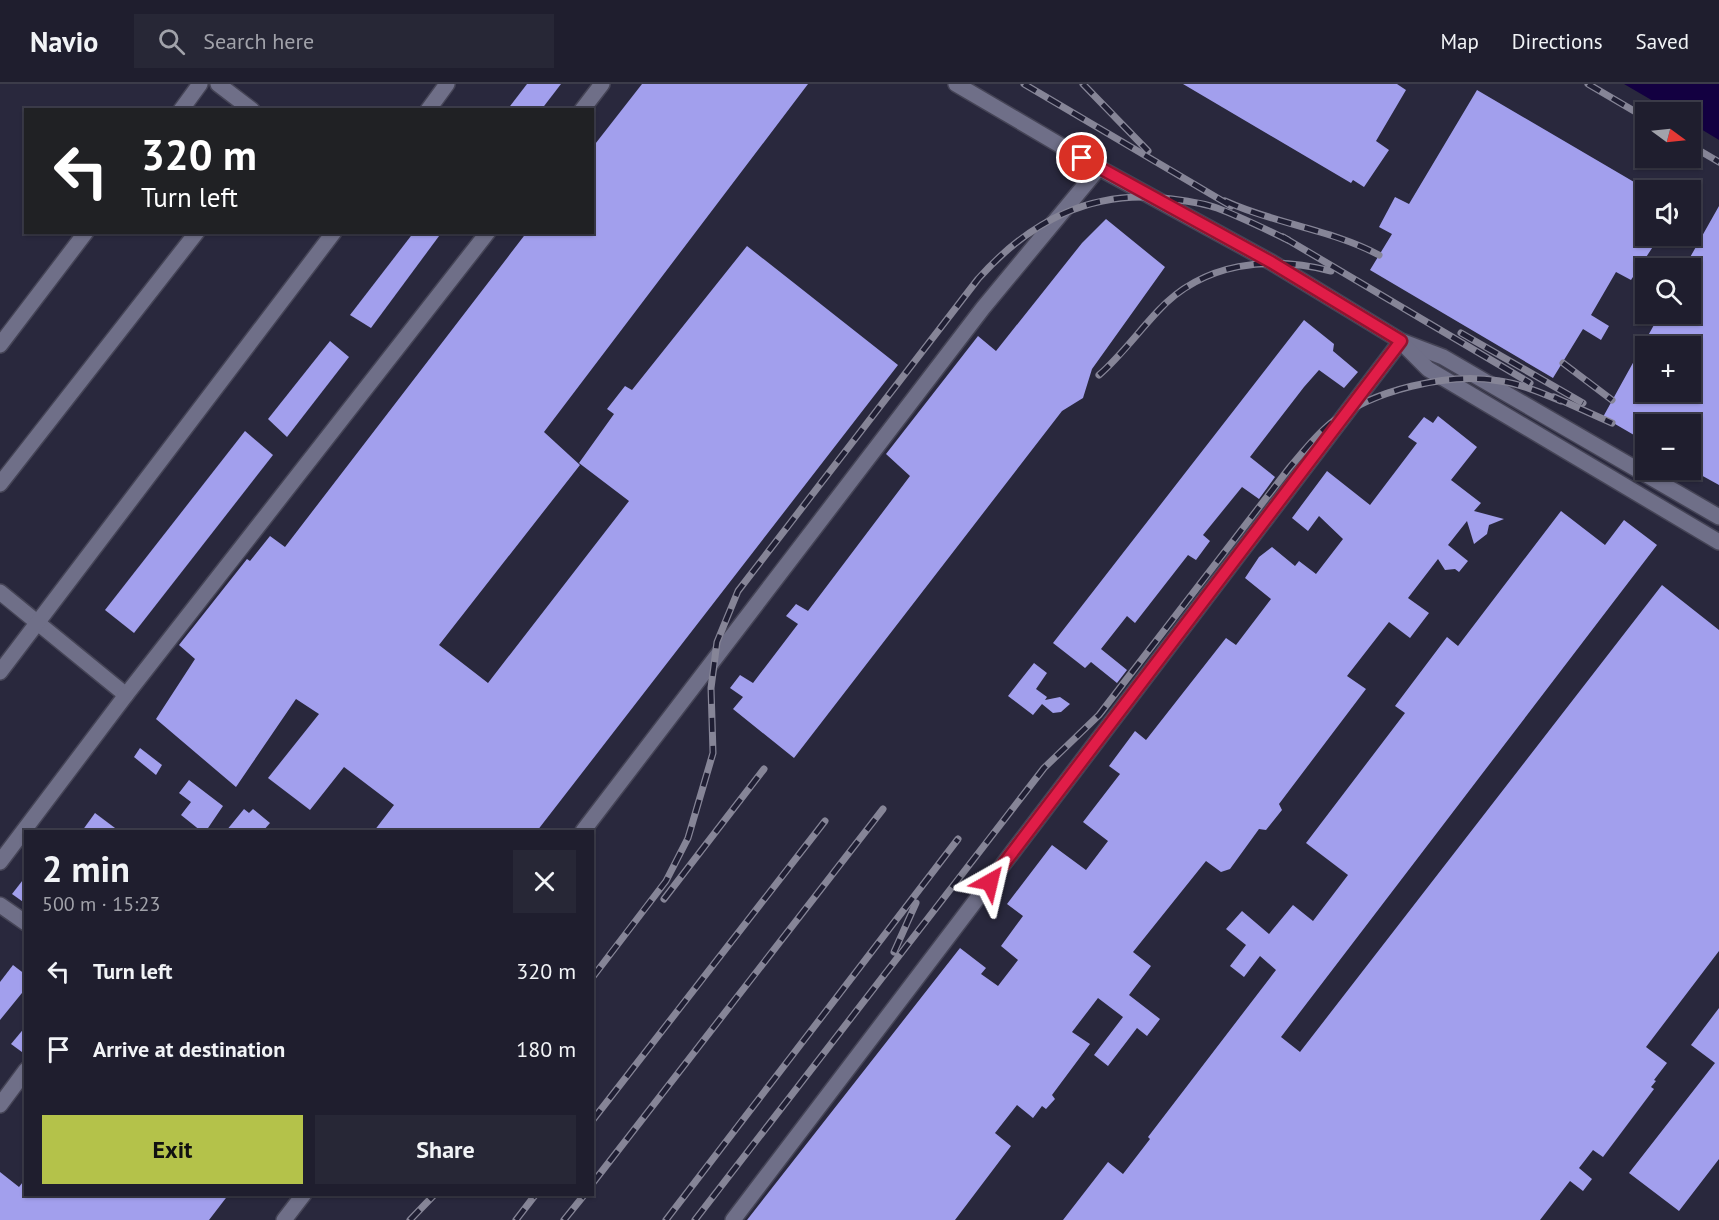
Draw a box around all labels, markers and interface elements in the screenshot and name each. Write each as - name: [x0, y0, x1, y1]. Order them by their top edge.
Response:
- search box: [134, 14, 554, 68]
- text: Navio: [30, 23, 98, 60]
- icon: search: [155, 25, 188, 58]
- text: Search here: [203, 27, 314, 55]
- text: Map: [1440, 28, 1479, 55]
- text: Directions: [1512, 28, 1603, 55]
- text: Saved: [1636, 28, 1689, 55]
- north arrow: [1635, 102, 1701, 168]
- map controls: [1635, 102, 1701, 480]
- text: 320 m: [141, 127, 257, 182]
- icon: left: [42, 132, 120, 210]
- pin: [1056, 132, 1107, 183]
- icon: arrive: [1065, 141, 1098, 174]
- text: Turn left: [141, 180, 238, 214]
- button: sound: [1635, 180, 1701, 246]
- button: search: [1635, 258, 1701, 324]
- button: +: [1635, 336, 1701, 402]
- button: −: [1635, 414, 1701, 480]
- text: 2 min: [42, 845, 130, 892]
- button: close: [513, 850, 576, 913]
- position arrow: [958, 850, 1022, 914]
- text: 500 m · 15:23: [42, 891, 160, 917]
- icon: left: [42, 955, 75, 988]
- text: Turn left: [93, 957, 173, 985]
- text: 320 m: [516, 957, 576, 985]
- icon: arrive: [42, 1033, 75, 1066]
- text: Arrive at destination: [93, 1035, 285, 1063]
- text: 180 m: [516, 1035, 576, 1063]
- button: Exit: [42, 1115, 303, 1184]
- button: Share: [315, 1115, 576, 1184]

